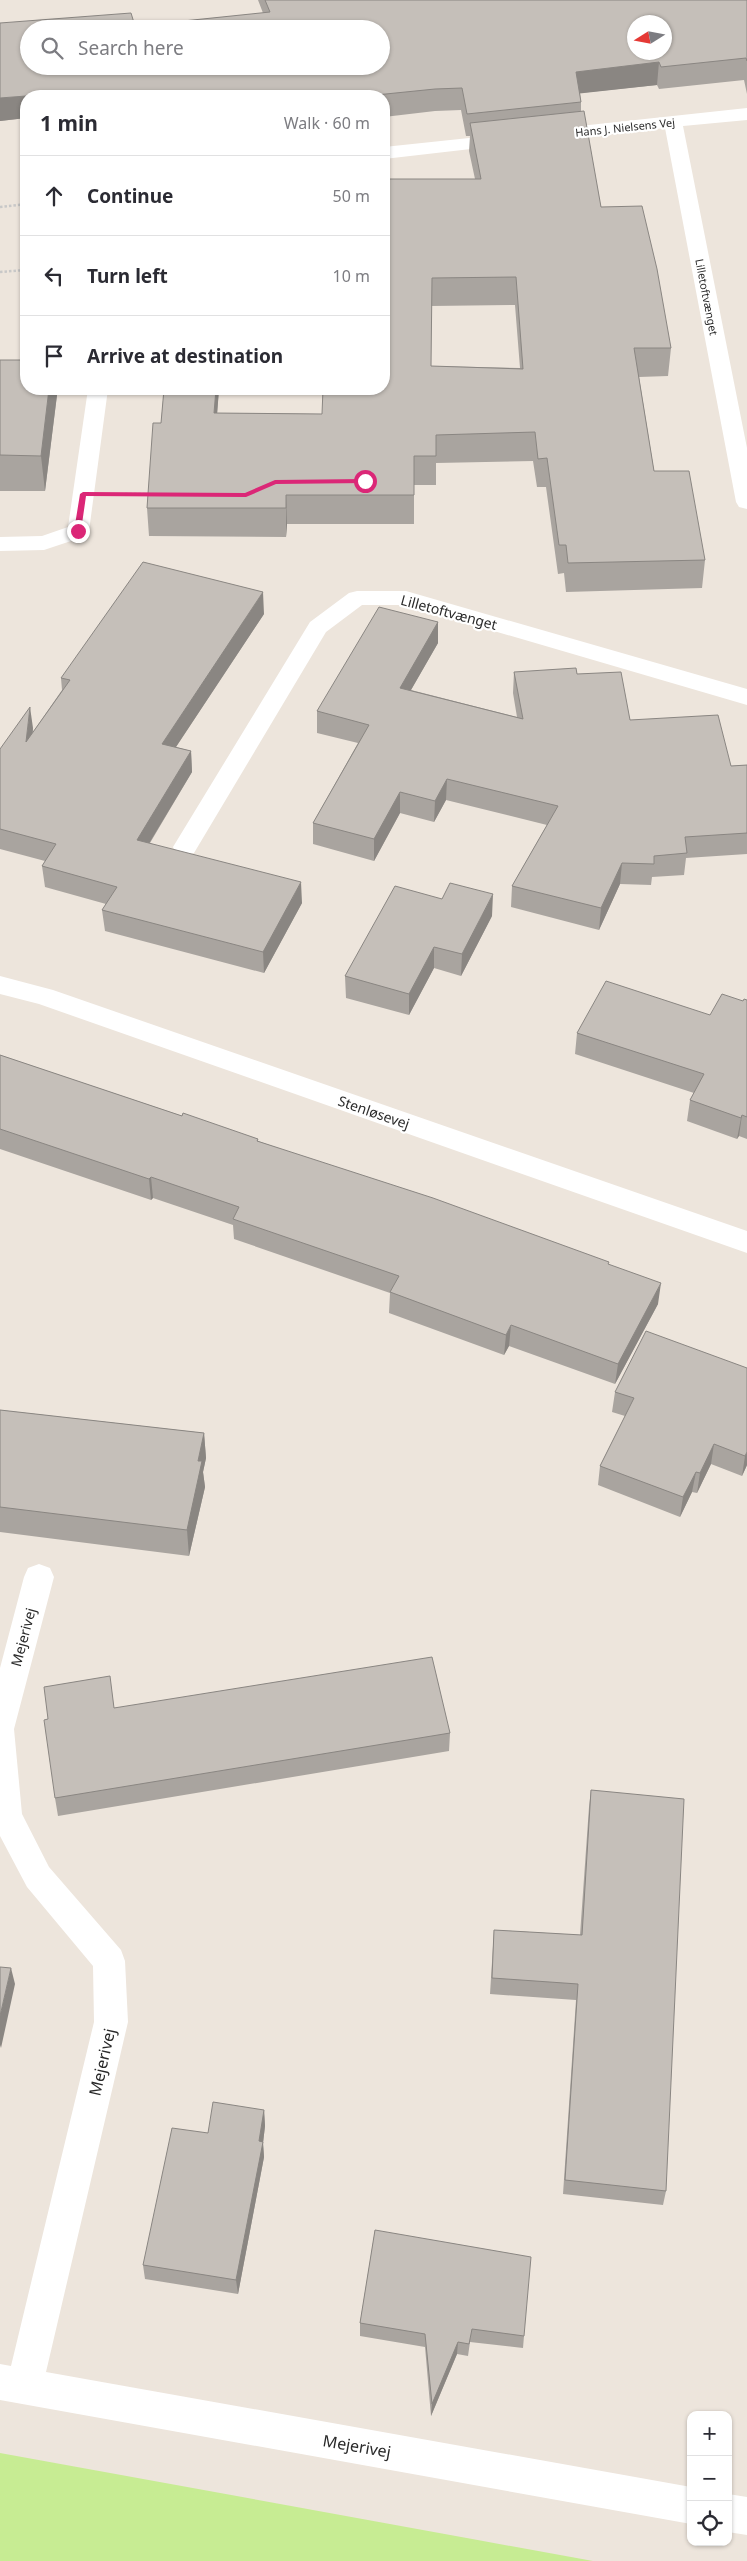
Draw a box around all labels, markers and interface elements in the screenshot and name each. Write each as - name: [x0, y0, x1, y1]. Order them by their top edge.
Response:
- north arrow: [627, 15, 672, 60]
- search box: [20, 20, 390, 75]
- icon: search: [38, 34, 66, 62]
- text: Search here: [78, 35, 184, 61]
- text: 1 min: [40, 109, 98, 137]
- text: Walk · 60 m: [284, 112, 370, 134]
- street label: Hans J. Nielsens Vej: [574, 114, 676, 140]
- icon: ahead: [40, 182, 68, 210]
- text: Continue: [87, 183, 173, 209]
- text: 50 m: [333, 185, 370, 207]
- street label: Lilletoftvænget: [692, 257, 722, 337]
- icon: left: [40, 262, 68, 290]
- text: Turn left: [87, 263, 168, 289]
- text: 10 m: [333, 265, 370, 287]
- icon: arrive: [40, 342, 68, 370]
- text: Arrive at destination: [87, 343, 283, 369]
- route start: [354, 470, 377, 493]
- route end: [67, 520, 90, 543]
- street label: Lilletoftvænget: [399, 590, 499, 634]
- street label: Stenløsevej: [336, 1091, 412, 1133]
- street label: Mejerivej: [6, 1606, 40, 1668]
- street label: Mejerivej: [84, 2026, 120, 2098]
- map controls: [687, 2411, 732, 2546]
- button: +: [687, 2411, 732, 2456]
- street label: Mejerivej: [321, 2429, 393, 2463]
- button: −: [687, 2456, 732, 2501]
- button: locate: [687, 2501, 732, 2546]

